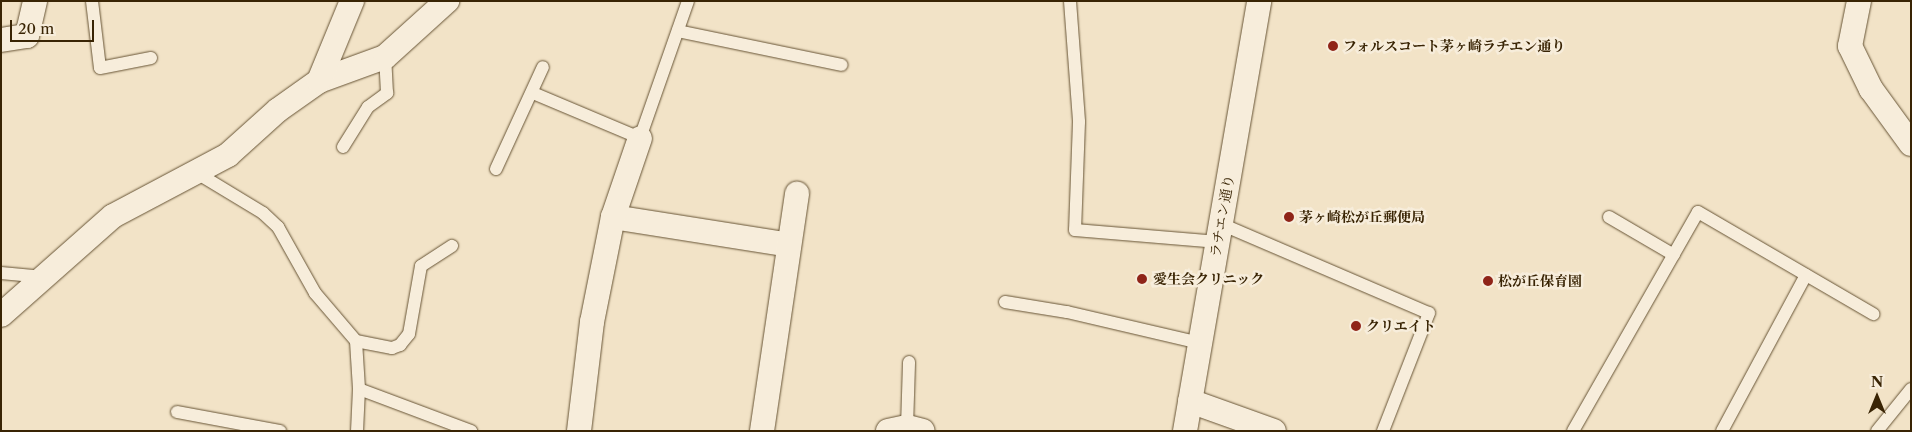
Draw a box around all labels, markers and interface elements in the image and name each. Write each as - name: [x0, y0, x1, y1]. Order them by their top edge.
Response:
- scale bar: [12, 10, 96, 42]
- text: 20 m: [18, 19, 54, 38]
- place label: フォルスコート茅ヶ崎ラチエン通り: [1343, 38, 1567, 54]
- marker: フォルスコート茅ヶ崎ラチエン通り: [1327, 40, 1339, 52]
- street label: ラチエン通り: [1206, 173, 1238, 259]
- place label: 茅ヶ崎松が丘郵便局: [1299, 209, 1425, 225]
- marker: 茅ヶ崎松が丘郵便局: [1283, 211, 1295, 223]
- place label: 愛生会クリニック: [1153, 271, 1265, 287]
- marker: 愛生会クリニック: [1135, 272, 1149, 286]
- place label: 松が丘保育園: [1498, 273, 1582, 289]
- marker: 松が丘保育園: [1482, 275, 1494, 287]
- place label: クリエイト: [1366, 318, 1436, 334]
- marker: クリエイト: [1350, 320, 1362, 332]
- north arrow: [1852, 372, 1902, 422]
- text: N: [1871, 373, 1883, 391]

